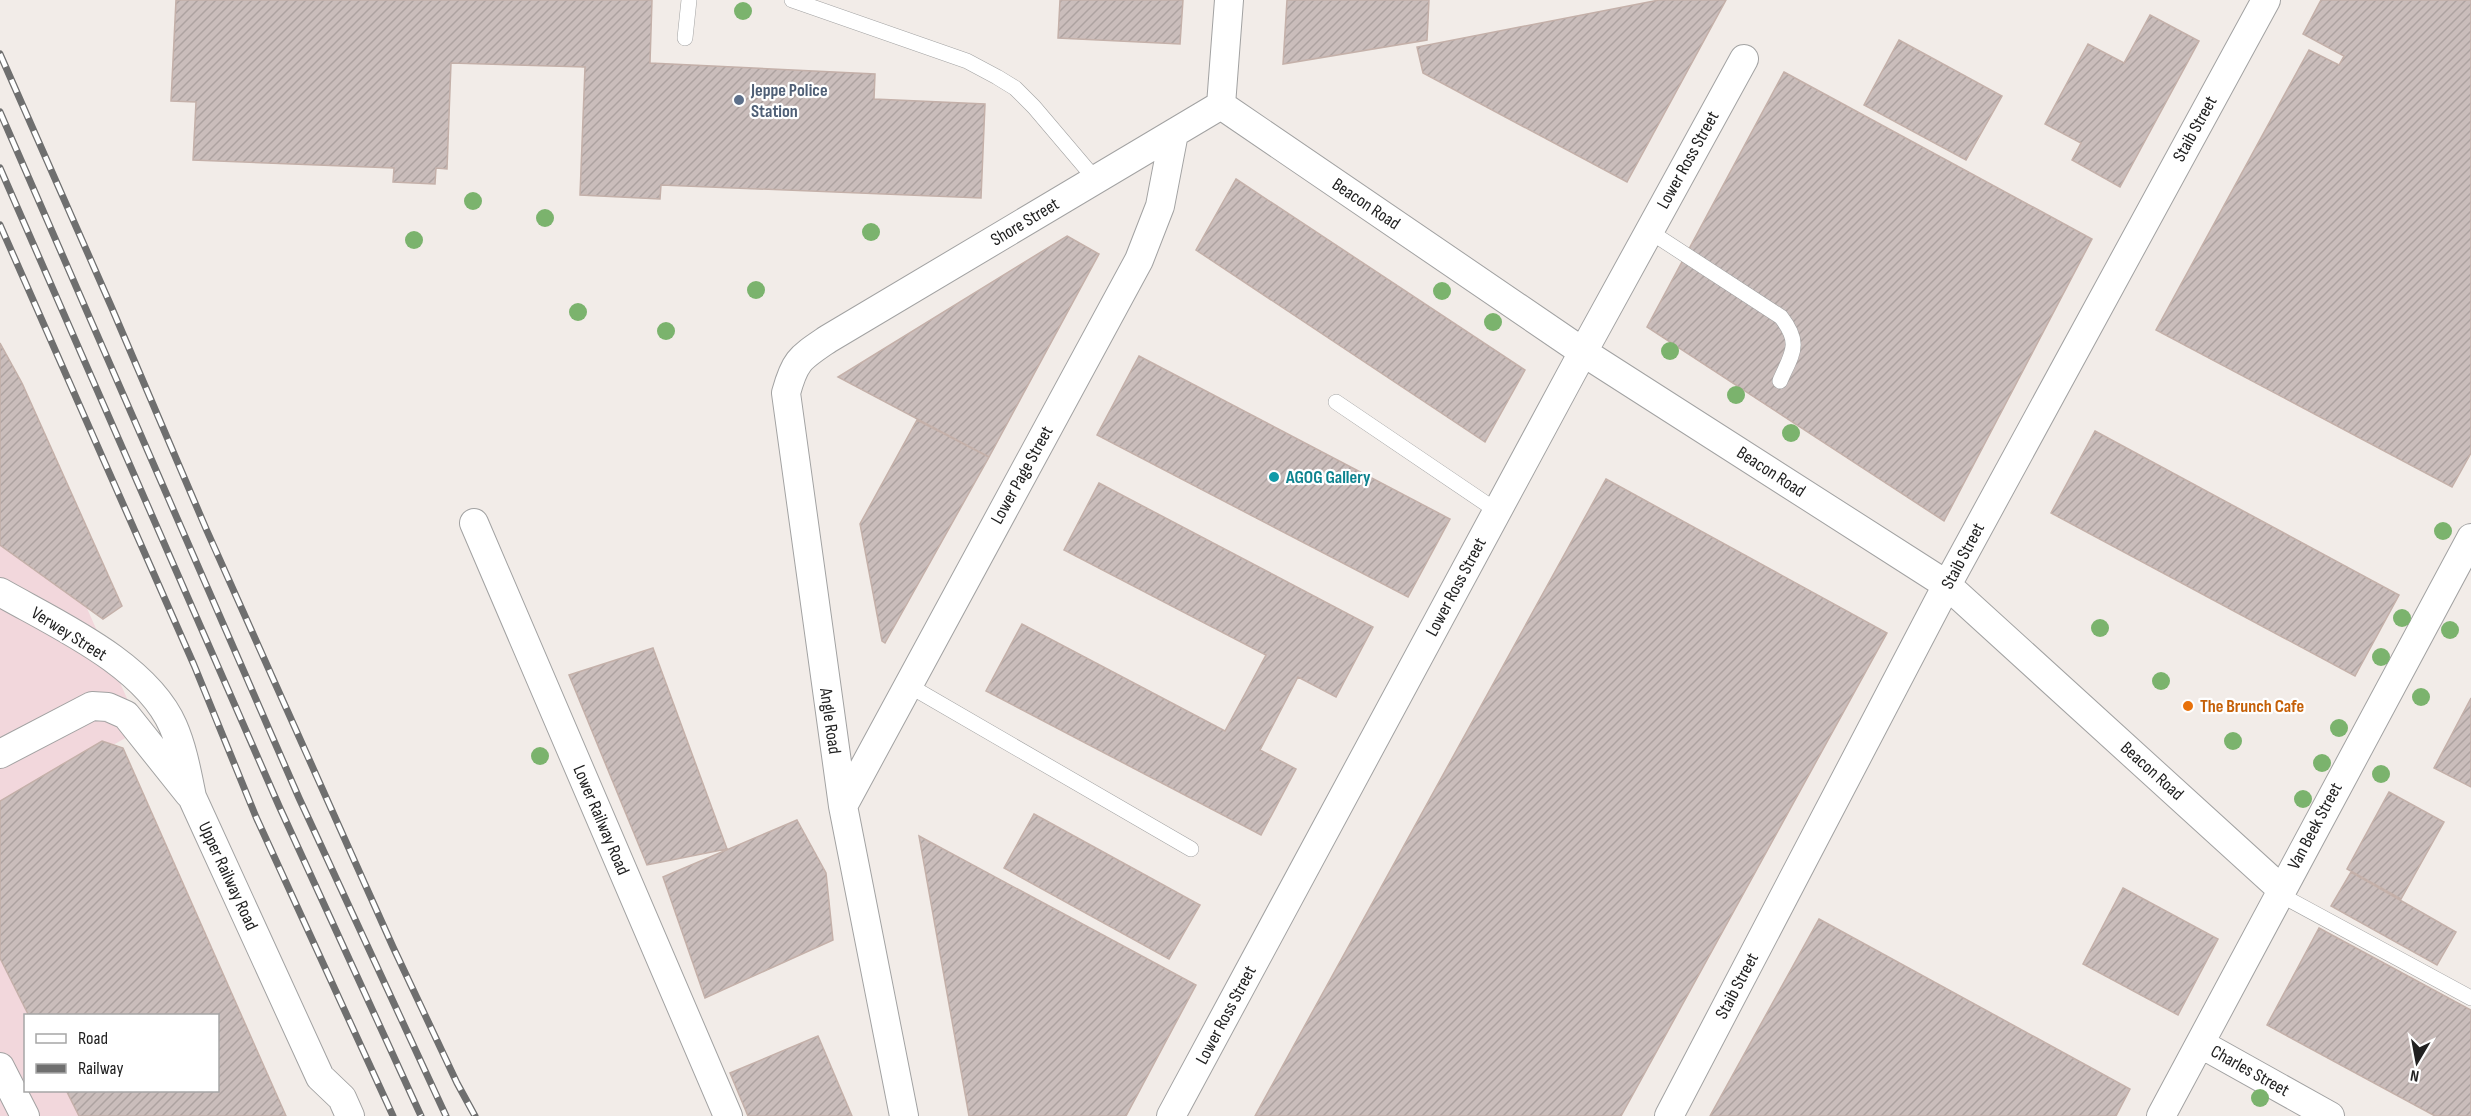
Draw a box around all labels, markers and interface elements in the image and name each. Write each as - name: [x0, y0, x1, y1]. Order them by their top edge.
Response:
- place label: Jeppe Police Station: [750, 80, 828, 122]
- street label: Staib Street: [2168, 92, 2222, 165]
- marker: Jeppe Police Station: [732, 93, 746, 107]
- street label: Lower Ross Street: [1653, 107, 1724, 212]
- street label: Beacon Road: [1328, 174, 1404, 234]
- street label: Shore Street: [987, 193, 1063, 251]
- street label: Lower Page Street: [986, 422, 1058, 528]
- street label: Beacon Road: [1733, 442, 1809, 502]
- place label: AGOG Gallery: [1285, 467, 1371, 488]
- marker: AGOG Gallery: [1267, 470, 1281, 484]
- street label: Staib Street: [1937, 519, 1989, 593]
- street label: Lower Ross Street: [1421, 534, 1491, 640]
- street label: Verwey Street: [27, 603, 111, 666]
- street label: Angle Road: [815, 686, 845, 755]
- place label: The Brunch Cafe: [2200, 696, 2304, 717]
- marker: The Brunch Cafe: [2181, 699, 2195, 713]
- street label: Beacon Road: [2116, 737, 2188, 805]
- street label: Lower Railway Road: [568, 762, 634, 878]
- street label: Van Beek Street: [2283, 779, 2347, 873]
- street label: Upper Railway Road: [194, 818, 262, 934]
- street label: Staib Street: [1711, 949, 1763, 1023]
- street label: Lower Ross Street: [1191, 962, 1261, 1068]
- legend: [24, 1014, 219, 1092]
- text: Road: [78, 1028, 108, 1049]
- north arrow: [2387, 1032, 2447, 1092]
- street label: Charles Street: [2207, 1041, 2293, 1101]
- text: Railway: [78, 1058, 123, 1079]
- text: N: [2409, 1065, 2421, 1085]

